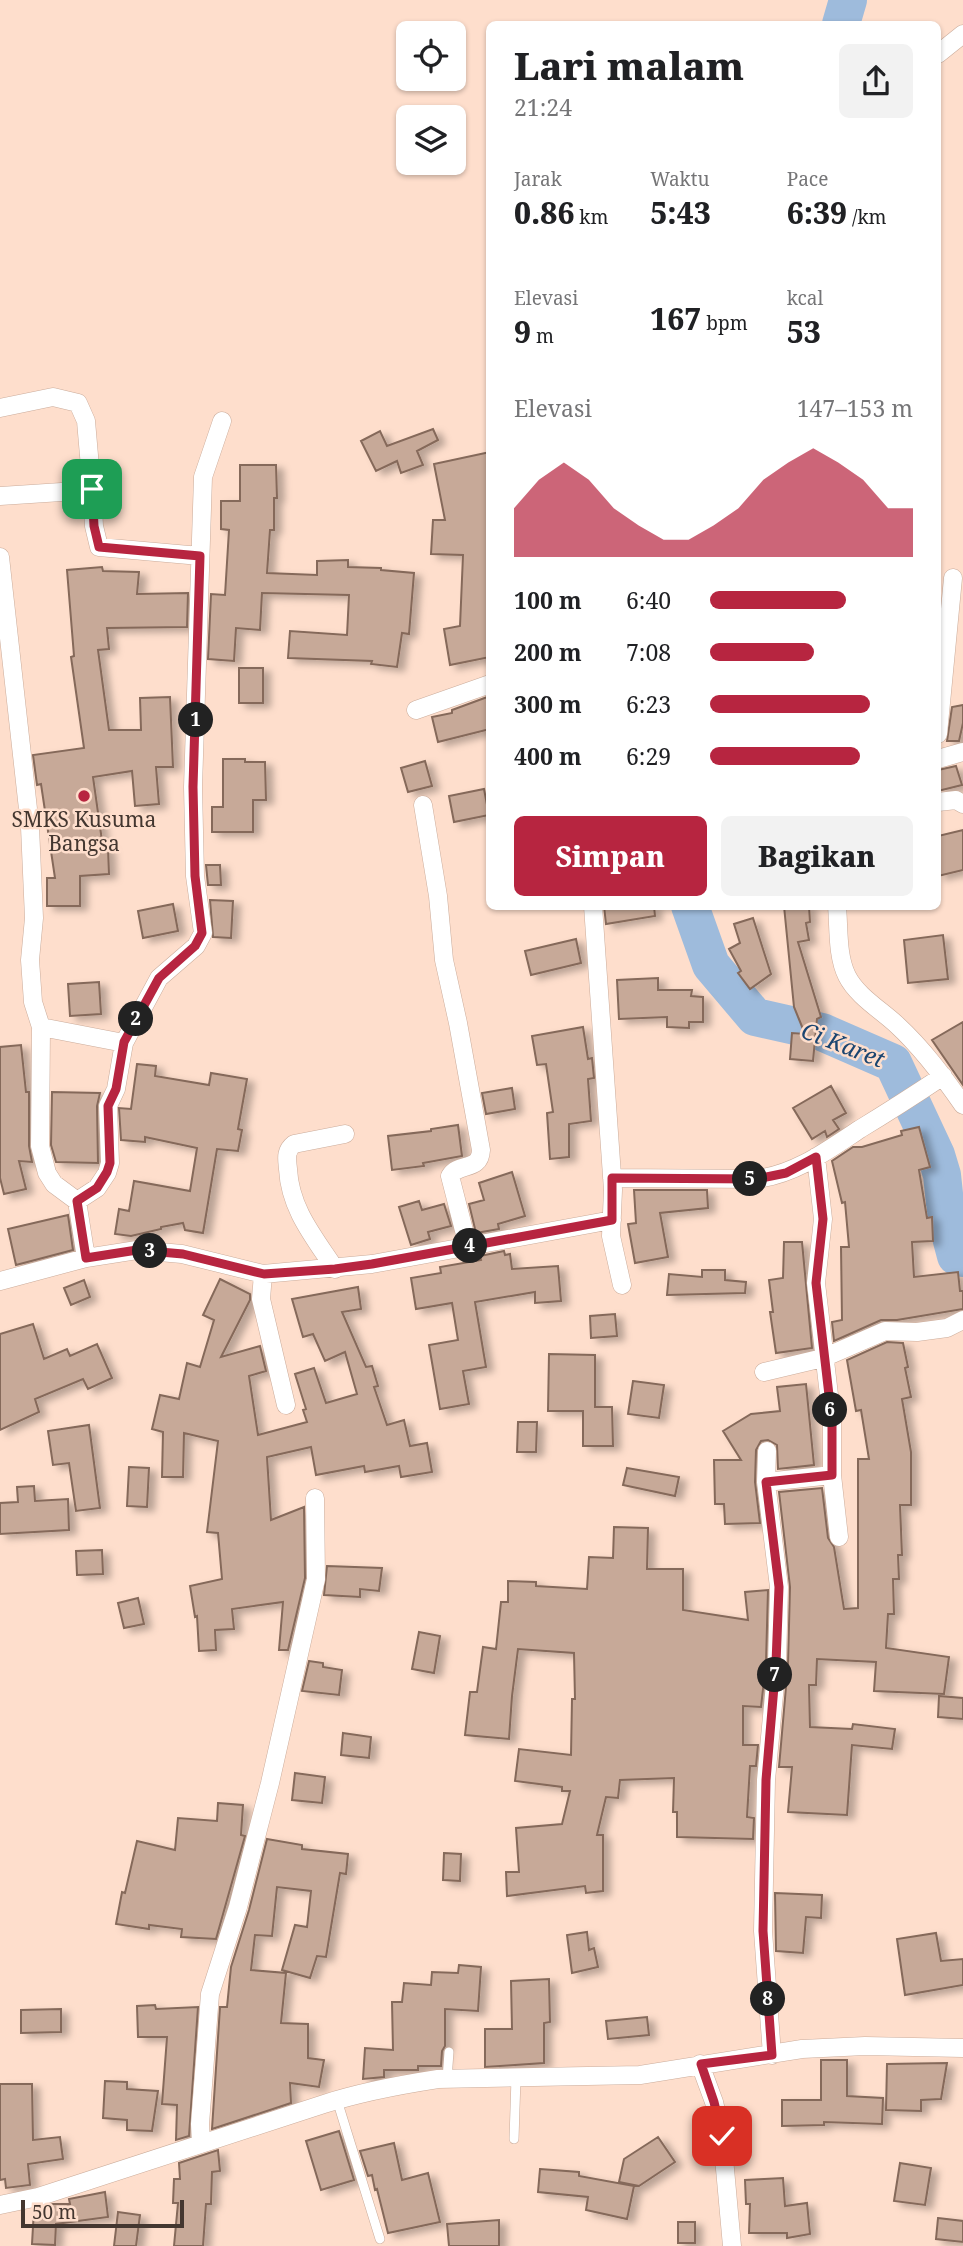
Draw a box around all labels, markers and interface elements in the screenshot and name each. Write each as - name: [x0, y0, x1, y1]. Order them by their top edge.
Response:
- map controls: [396, 21, 466, 175]
- button: locate: [396, 21, 466, 91]
- text: Lari malam: [514, 39, 744, 91]
- button: share: [839, 44, 913, 118]
- text: 21:24: [514, 91, 572, 123]
- button: layers: [396, 105, 466, 175]
- text: Jarak: [514, 166, 562, 192]
- text: Waktu: [650, 166, 709, 192]
- text: Pace: [787, 166, 828, 192]
- text: 0.86: [514, 192, 574, 233]
- text: 5:43: [650, 192, 711, 233]
- text: 6:39: [787, 192, 847, 233]
- text: km: [574, 204, 608, 230]
- text: /km: [847, 204, 887, 230]
- text: Elevasi: [514, 285, 578, 311]
- text: kcal: [787, 285, 823, 311]
- text: 167: [650, 298, 701, 339]
- text: bpm: [701, 310, 748, 336]
- text: 9: [514, 311, 531, 352]
- text: 53: [787, 311, 821, 352]
- text: m: [531, 323, 554, 349]
- text: Elevasi: [514, 392, 592, 424]
- text: 147–153 m: [797, 392, 913, 424]
- pin: [62, 459, 122, 519]
- icon: arrive: [73, 470, 111, 508]
- text: 100 m: [514, 584, 582, 616]
- text: 6:40: [626, 584, 671, 616]
- text: 200 m: [514, 636, 582, 668]
- text: 7:08: [626, 636, 671, 668]
- text: 300 m: [514, 688, 582, 720]
- text: 6:23: [626, 688, 671, 720]
- pin: 1: [178, 702, 214, 738]
- text: 1: [190, 706, 201, 732]
- text: 400 m: [514, 740, 582, 772]
- text: 6:29: [626, 740, 671, 772]
- marker: SMKS Kusuma Bangsa: [76, 788, 92, 804]
- place label: SMKS Kusuma Bangsa: [12, 805, 156, 857]
- button: Simpan: [514, 816, 707, 896]
- button: Bagikan: [721, 816, 913, 896]
- pin: 2: [118, 1002, 154, 1036]
- text: 2: [130, 1005, 141, 1031]
- water label: Ci Karet: [797, 1014, 890, 1075]
- pin: 5: [732, 1162, 768, 1196]
- text: 5: [744, 1165, 755, 1191]
- pin: 4: [452, 1228, 488, 1264]
- text: 4: [464, 1232, 475, 1258]
- pin: 3: [132, 1234, 168, 1268]
- text: 3: [144, 1237, 155, 1263]
- pin: 6: [812, 1392, 848, 1428]
- text: 6: [824, 1396, 835, 1422]
- pin: 7: [758, 1658, 792, 1692]
- text: 7: [769, 1661, 780, 1687]
- pin: 8: [750, 1982, 786, 2016]
- text: 8: [762, 1985, 773, 2011]
- pin: [692, 2106, 752, 2166]
- icon: check: [703, 2117, 741, 2155]
- scale bar: [21, 2197, 184, 2229]
- text: 50 m: [32, 2199, 76, 2225]

